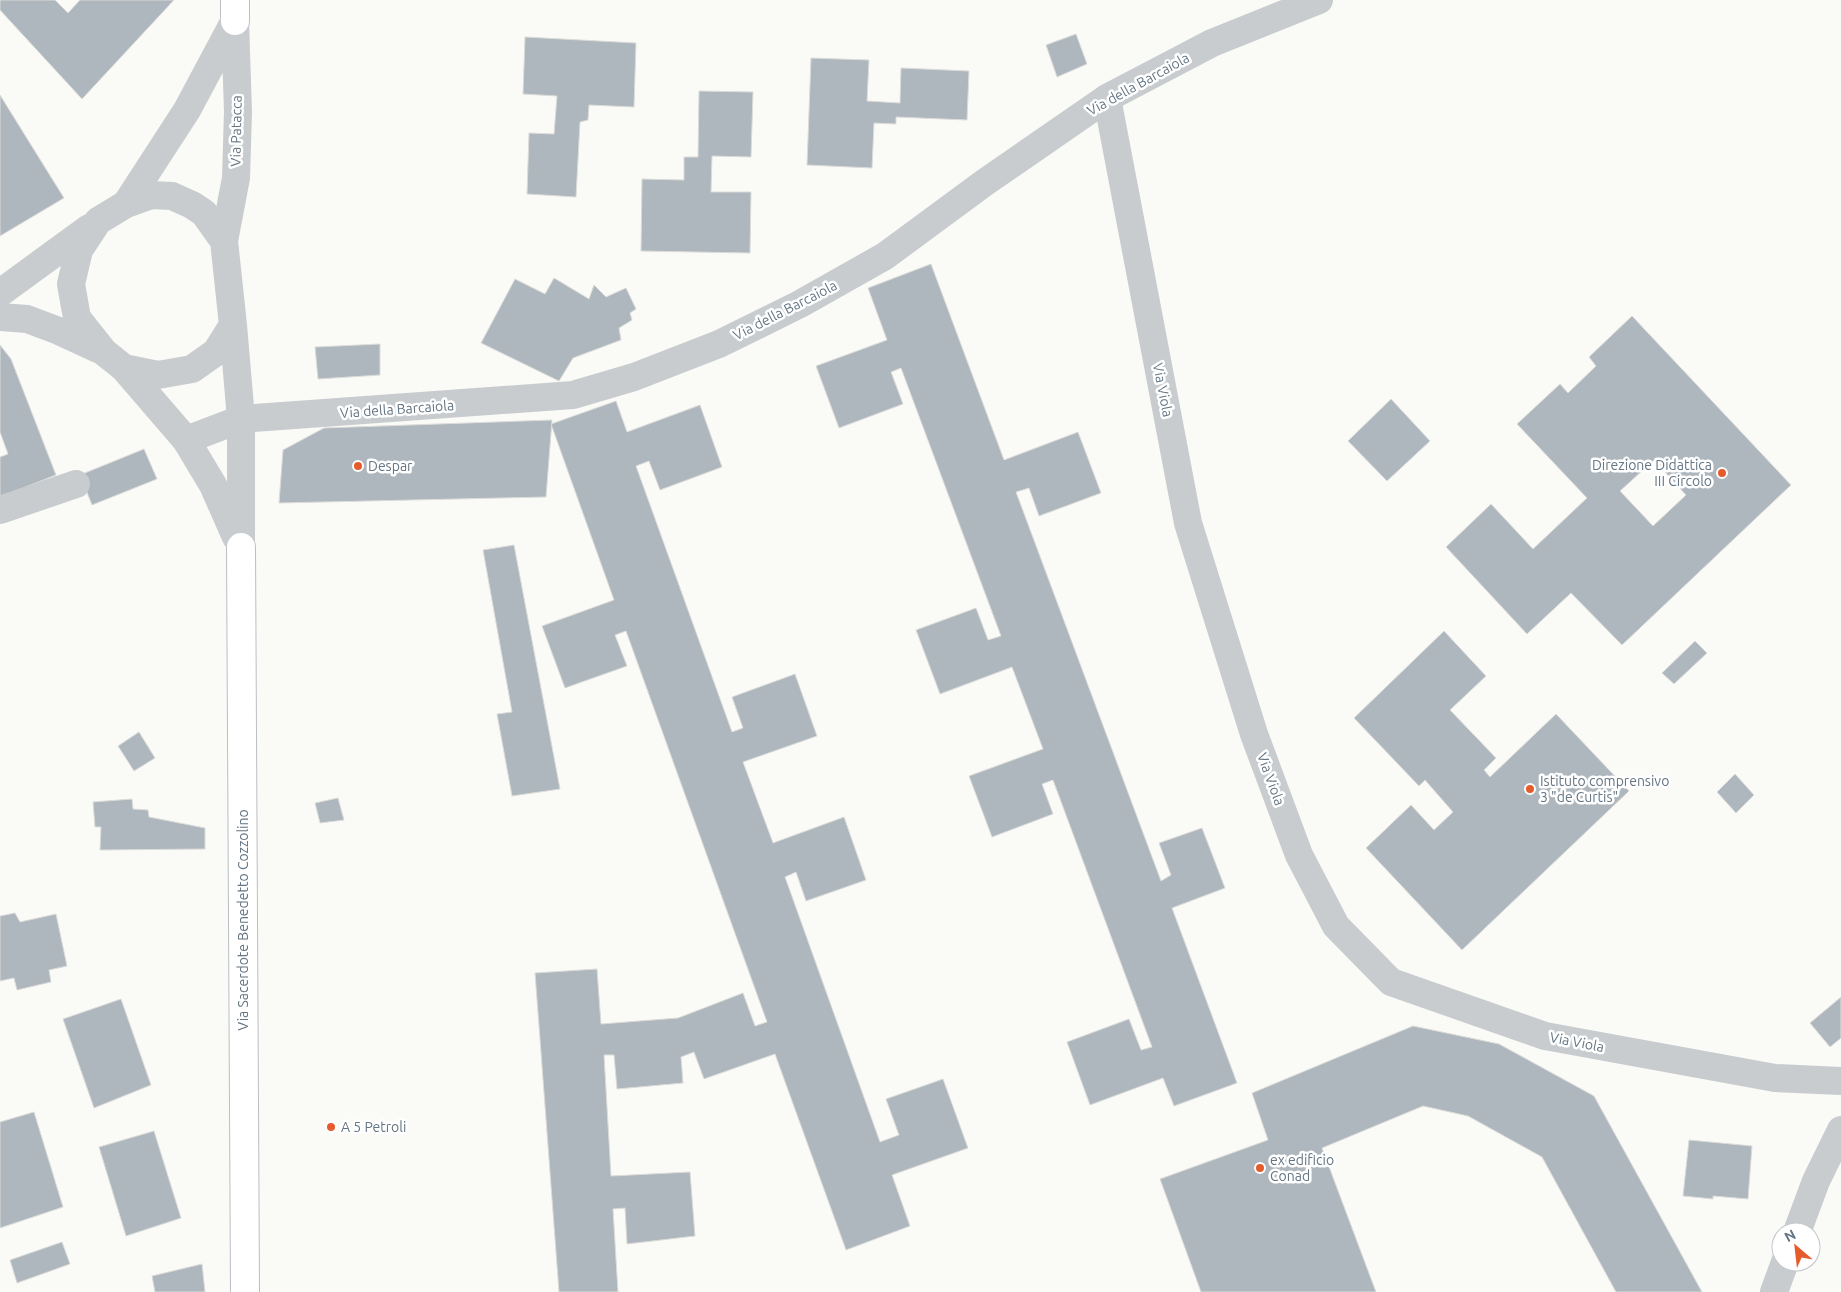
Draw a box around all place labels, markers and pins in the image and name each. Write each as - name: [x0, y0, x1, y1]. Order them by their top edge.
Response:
- place label: Direzione Didattica III Circolo: [1592, 457, 1712, 489]
- place label: Despar: [368, 458, 413, 474]
- marker: Despar: [352, 460, 364, 472]
- marker: Direzione Didattica III Circolo: [1716, 467, 1728, 479]
- place label: Istituto comprensivo 3 "de Curtis": [1540, 773, 1669, 805]
- marker: Istituto comprensivo 3 "de Curtis": [1524, 783, 1536, 795]
- place label: A 5 Petroli: [341, 1119, 406, 1135]
- marker: A 5 Petroli: [325, 1121, 337, 1133]
- place label: ex edificio Conad: [1270, 1152, 1334, 1184]
- marker: ex edificio Conad: [1254, 1162, 1266, 1174]

